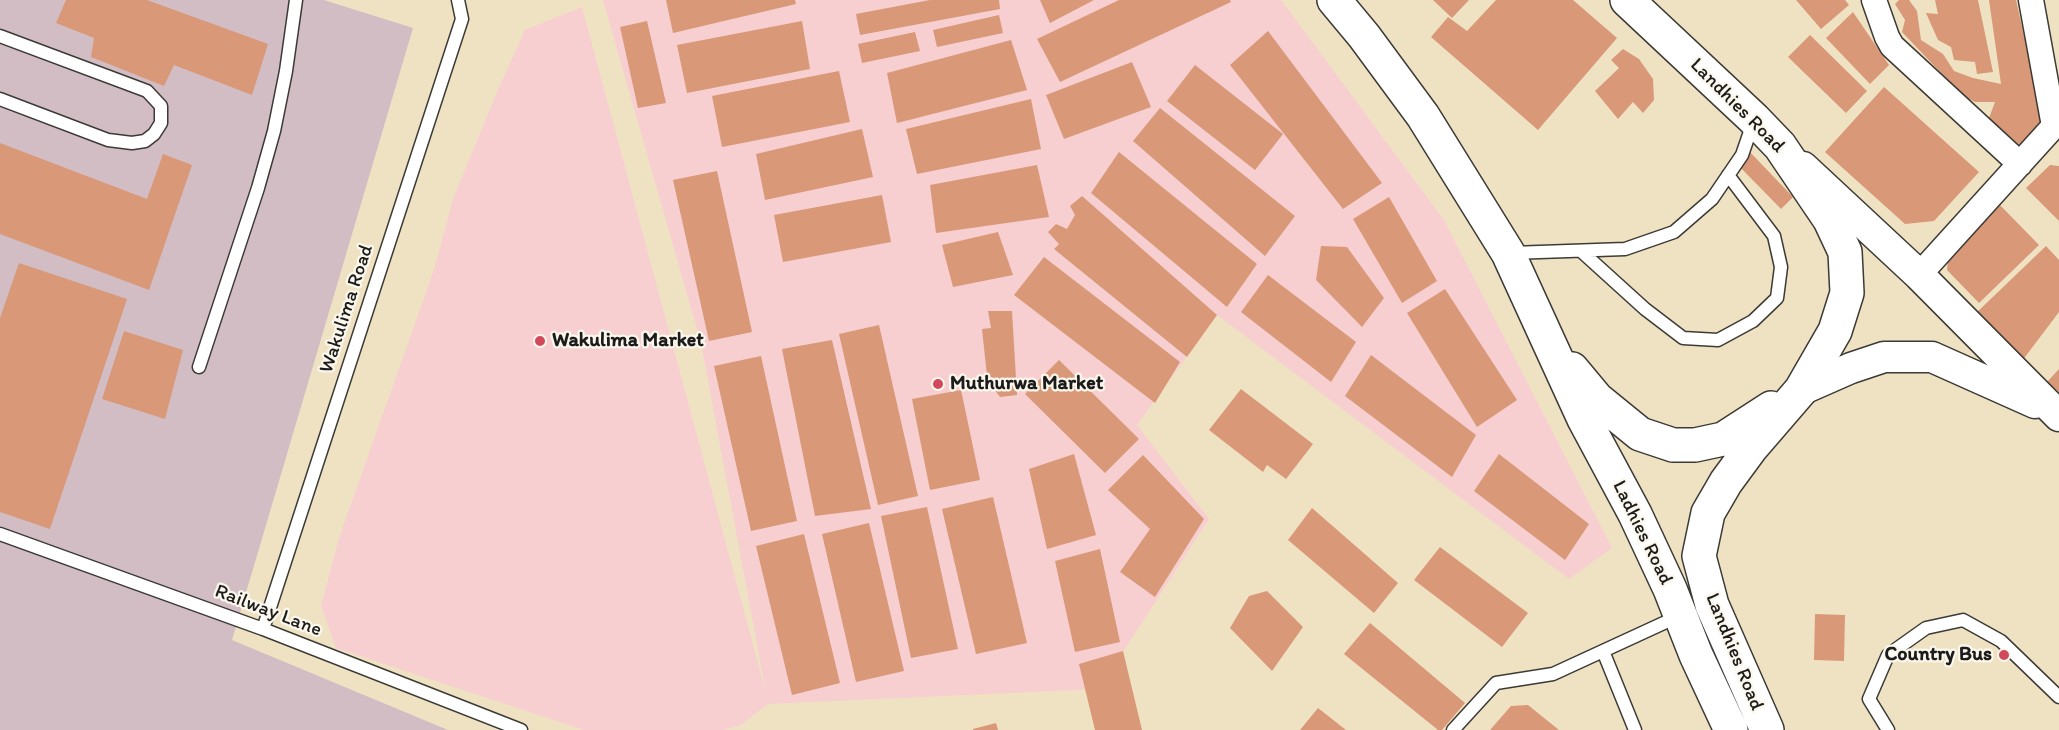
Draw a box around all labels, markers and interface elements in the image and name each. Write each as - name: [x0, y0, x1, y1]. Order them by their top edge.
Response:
- street label: Landhies Road: [1685, 54, 1789, 158]
- street label: Wakulima Road: [315, 242, 379, 376]
- place label: Wakulima Market: [552, 329, 704, 353]
- marker: Wakulima Market: [533, 334, 547, 348]
- place label: Muthurwa Market: [950, 372, 1103, 396]
- marker: Muthurwa Market: [931, 377, 945, 391]
- street label: Ladhies Road: [1606, 477, 1678, 589]
- street label: Railway Lane: [211, 580, 325, 642]
- street label: Landhies Road: [1700, 590, 1768, 714]
- place label: Country Bus: [1885, 643, 1992, 667]
- marker: Country Bus: [1997, 648, 2011, 662]

